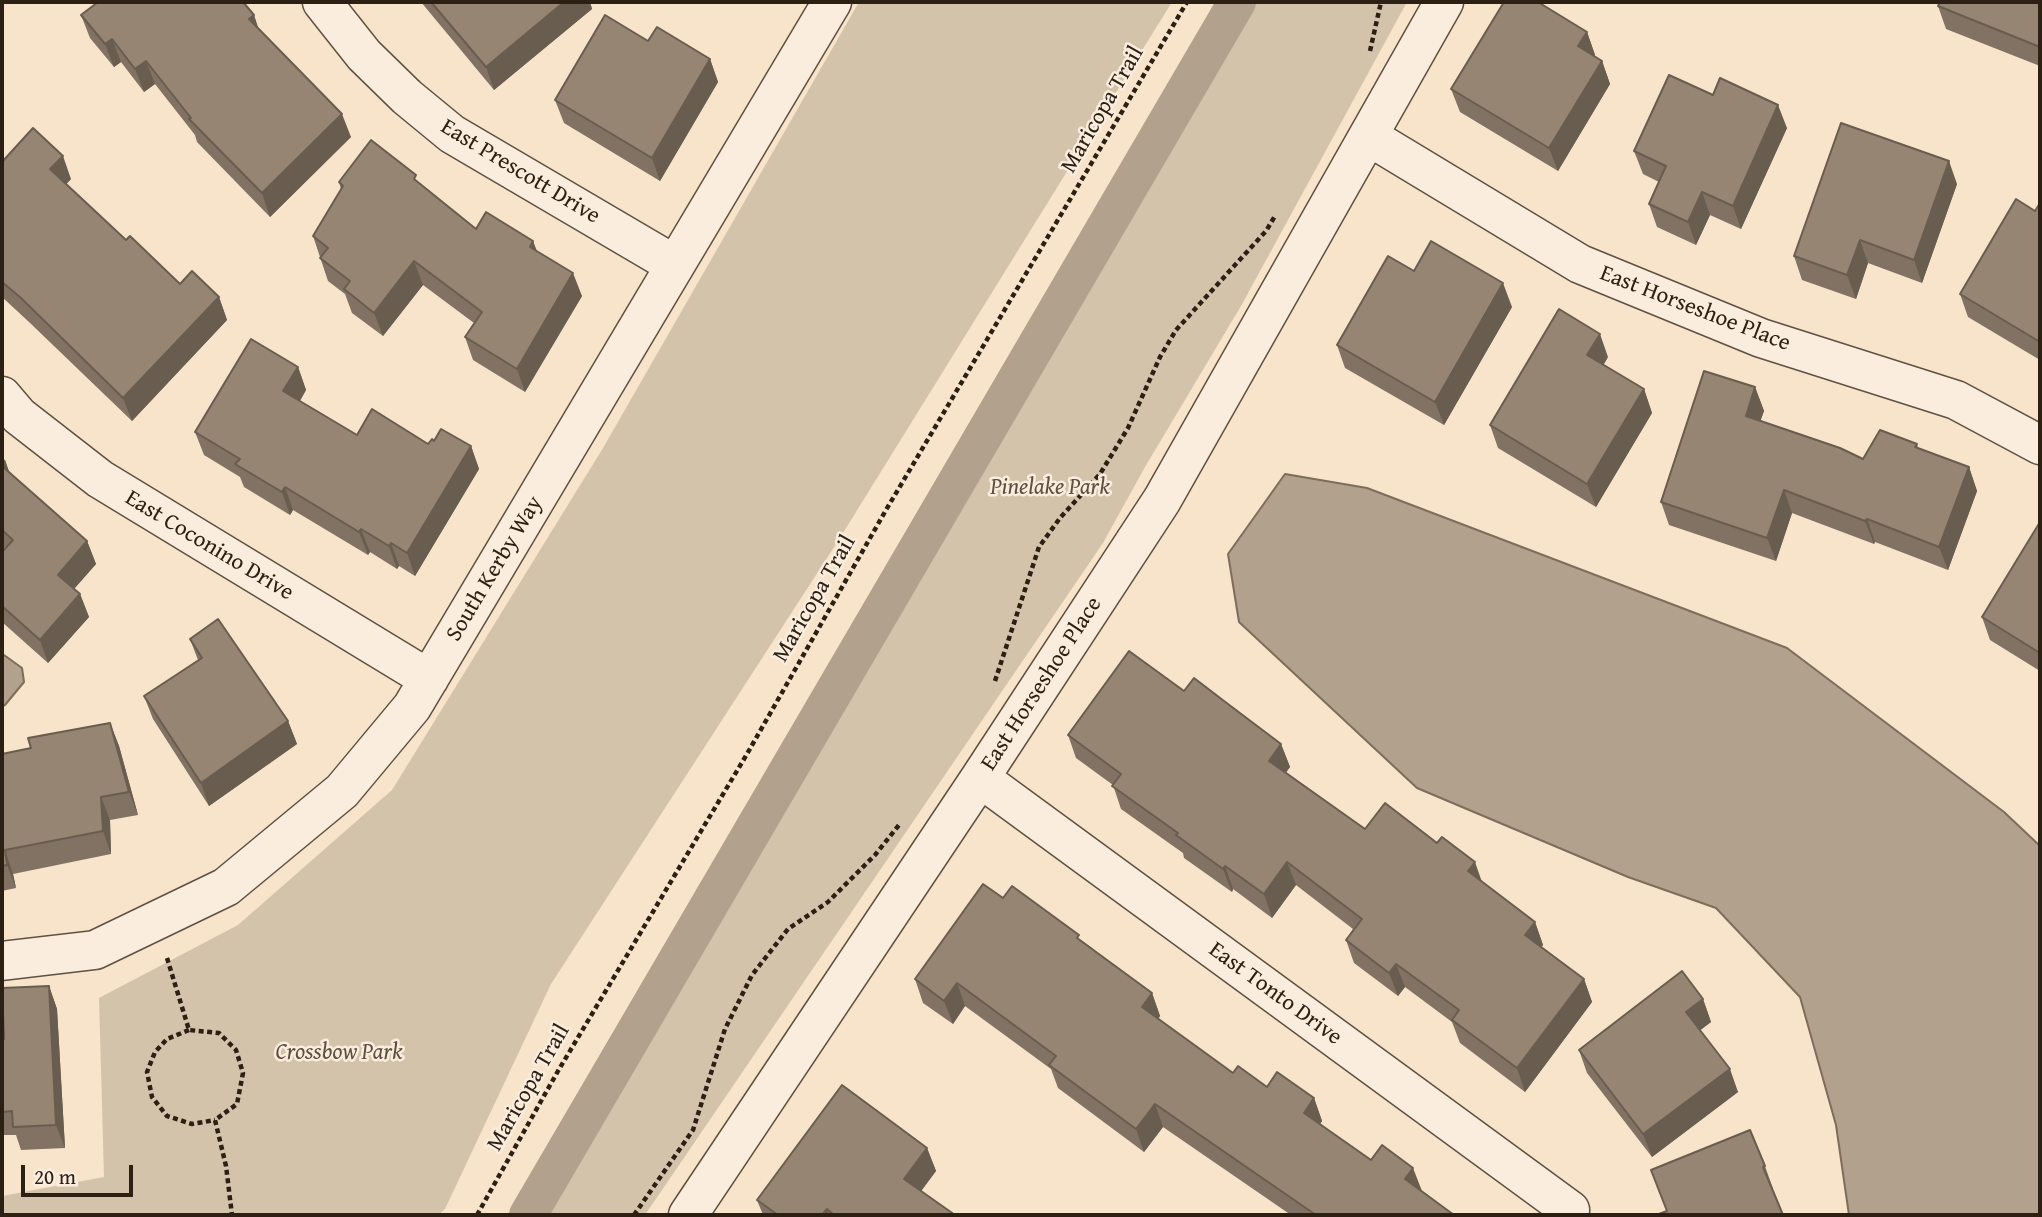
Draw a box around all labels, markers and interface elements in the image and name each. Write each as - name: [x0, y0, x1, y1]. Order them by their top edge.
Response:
- street label: Maricopa Trail: [1056, 42, 1150, 178]
- street label: East Prescott Drive: [435, 114, 605, 230]
- street label: East Horseshoe Place: [1596, 260, 1794, 358]
- park label: Pinelake Park: [990, 474, 1110, 502]
- street label: East Coconino Drive: [120, 485, 298, 607]
- street label: South Kerby Way: [441, 491, 549, 647]
- street label: Maricopa Trail: [768, 531, 862, 667]
- street label: East Horseshoe Place: [976, 592, 1108, 776]
- street label: East Tonto Drive: [1203, 936, 1347, 1052]
- street label: Maricopa Trail: [482, 1020, 576, 1156]
- park label: Crossbow Park: [276, 1039, 402, 1067]
- scale bar: [24, 1150, 136, 1194]
- text: 20 m: [34, 1161, 76, 1192]

